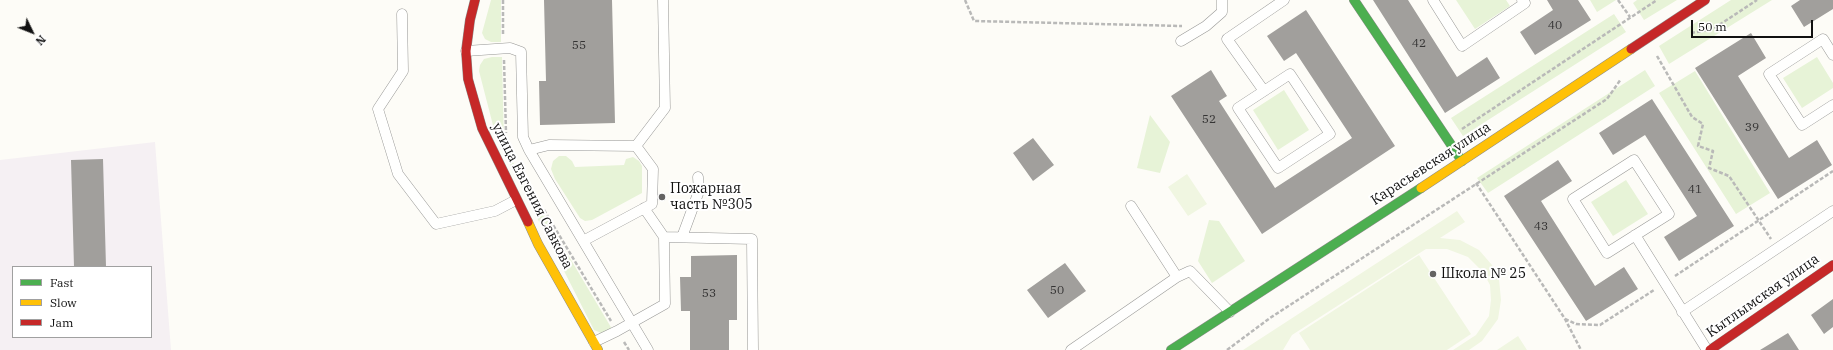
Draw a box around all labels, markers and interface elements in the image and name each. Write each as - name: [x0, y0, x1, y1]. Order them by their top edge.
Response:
- north arrow: [12, 12, 52, 52]
- scale bar: [1693, 12, 1815, 38]
- house number: 40: [1548, 19, 1562, 33]
- text: 50 m: [1698, 19, 1727, 34]
- text: N: [33, 32, 49, 48]
- house number: 42: [1412, 37, 1426, 51]
- house number: 55: [572, 39, 586, 53]
- house number: 52: [1202, 113, 1216, 127]
- street label: Карасьевская улица: [1368, 119, 1494, 209]
- street label: улица Евгения Савкова: [488, 120, 576, 272]
- house number: 39: [1745, 121, 1759, 135]
- place label: Пожарная часть №305: [670, 181, 753, 214]
- house number: 41: [1688, 183, 1702, 197]
- marker: Пожарная часть №305: [657, 192, 667, 202]
- house number: 43: [1534, 220, 1548, 234]
- street label: Кытлымская улица: [1703, 251, 1823, 341]
- legend: [12, 266, 152, 338]
- place label: Школа № 25: [1441, 266, 1526, 282]
- marker: Школа № 25: [1428, 269, 1438, 279]
- text: Fast: [50, 275, 74, 290]
- house number: 50: [1050, 284, 1064, 298]
- house number: 53: [702, 287, 716, 301]
- text: Slow: [50, 295, 77, 310]
- text: Jam: [50, 315, 73, 330]

